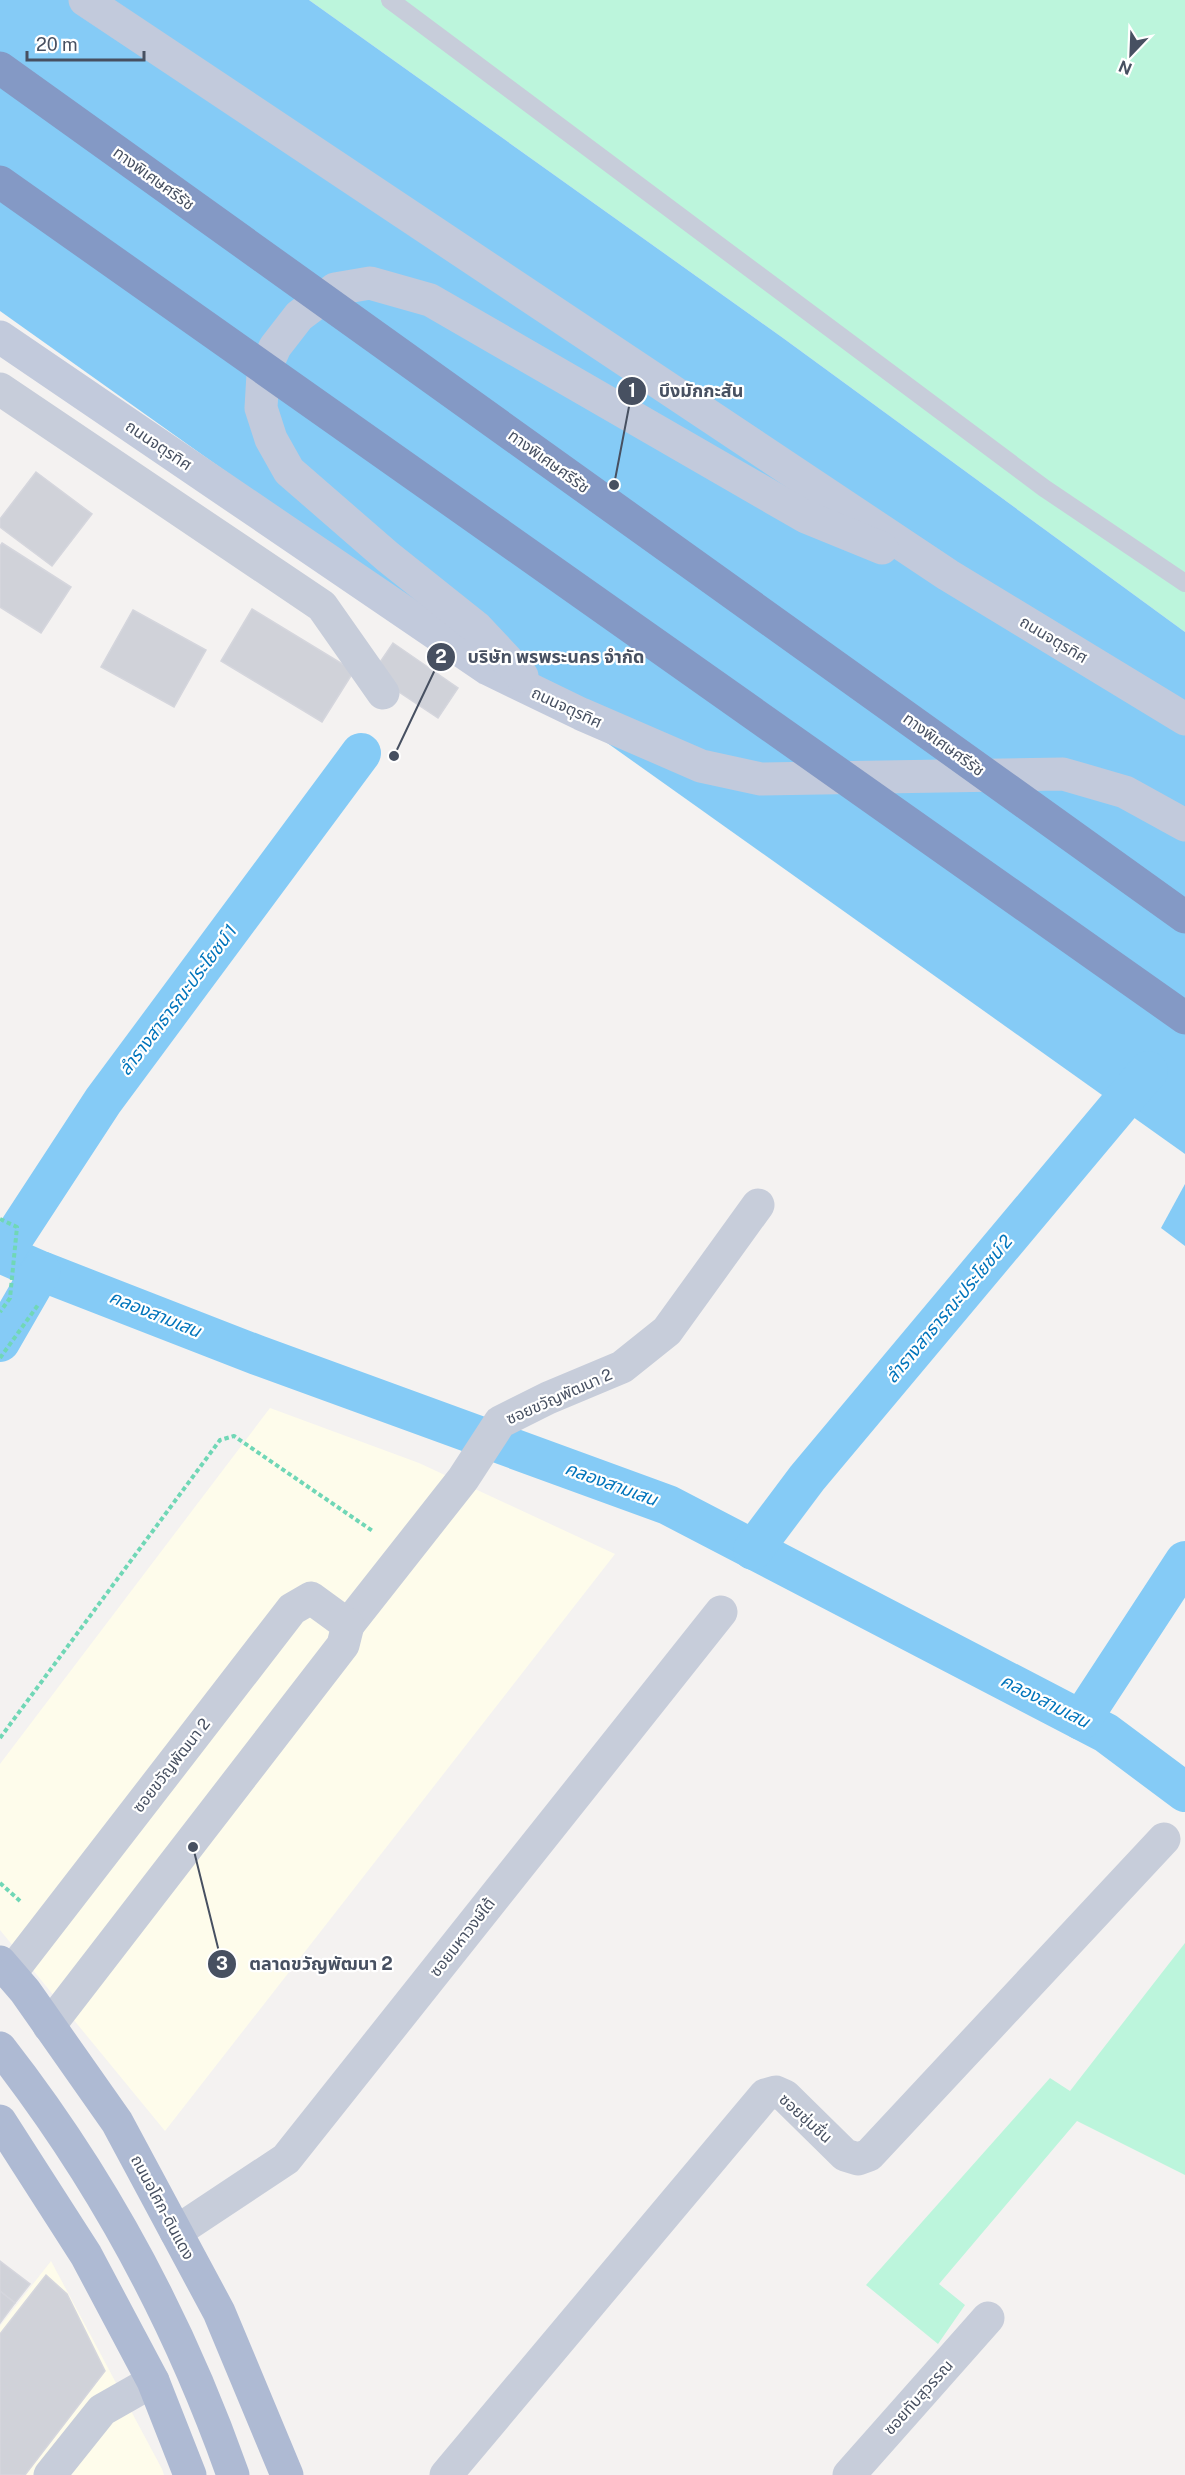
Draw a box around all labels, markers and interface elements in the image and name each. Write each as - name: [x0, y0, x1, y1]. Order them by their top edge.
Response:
- scale bar: [27, 24, 144, 62]
- north arrow: [1101, 24, 1161, 84]
- text: 20 m: [36, 34, 78, 55]
- text: N: [1116, 56, 1135, 79]
- street label: ทางพิเศษศรีรัช: [110, 143, 198, 214]
- callout: บึงมักกะสัน: [617, 373, 755, 409]
- text: 1: [628, 380, 636, 401]
- text: บึงมักกะสัน: [659, 380, 743, 401]
- street label: ถนนจตุรทิศ: [122, 416, 195, 474]
- street label: ทางพิเศษศรีรัช: [505, 426, 593, 497]
- street label: ถนนจตุรทิศ: [1016, 612, 1091, 667]
- callout: บริษัท พรพระนคร จำกัด: [426, 639, 657, 675]
- text: 2: [435, 646, 447, 667]
- text: บริษัท พรพระนคร จำกัด: [468, 646, 644, 667]
- street label: ถนนจตุรทิศ: [529, 683, 605, 732]
- street label: ทางพิเศษศรีรัช: [900, 709, 988, 780]
- water label: ลํารางสาธารณะประโยชน์ 1: [114, 920, 241, 1079]
- water label: ลํารางสาธารณะประโยชน์ 2: [881, 1230, 1017, 1387]
- water label: คลองสามเสน: [107, 1286, 205, 1342]
- street label: ซอยขวัญพัฒนา 2: [503, 1365, 615, 1428]
- water label: คลองสามเสน: [562, 1457, 661, 1510]
- water label: คลองสามเสน: [997, 1669, 1094, 1732]
- street label: ซอยขวัญพัฒนา 2: [129, 1715, 214, 1816]
- street label: ซอยมหาวงษ์ใต้: [426, 1894, 499, 1980]
- callout: ตลาดขวัญพัฒนา 2: [207, 1946, 405, 1982]
- text: 3: [216, 1953, 228, 1974]
- text: ตลาดขวัญพัฒนา 2: [249, 1953, 393, 1974]
- street label: ซอยชุ่มชื่น: [775, 2088, 837, 2147]
- street label: ถนนอโศก-ดินแดง: [127, 2152, 198, 2263]
- street label: ซอยทับสุวรรณ: [880, 2356, 957, 2439]

